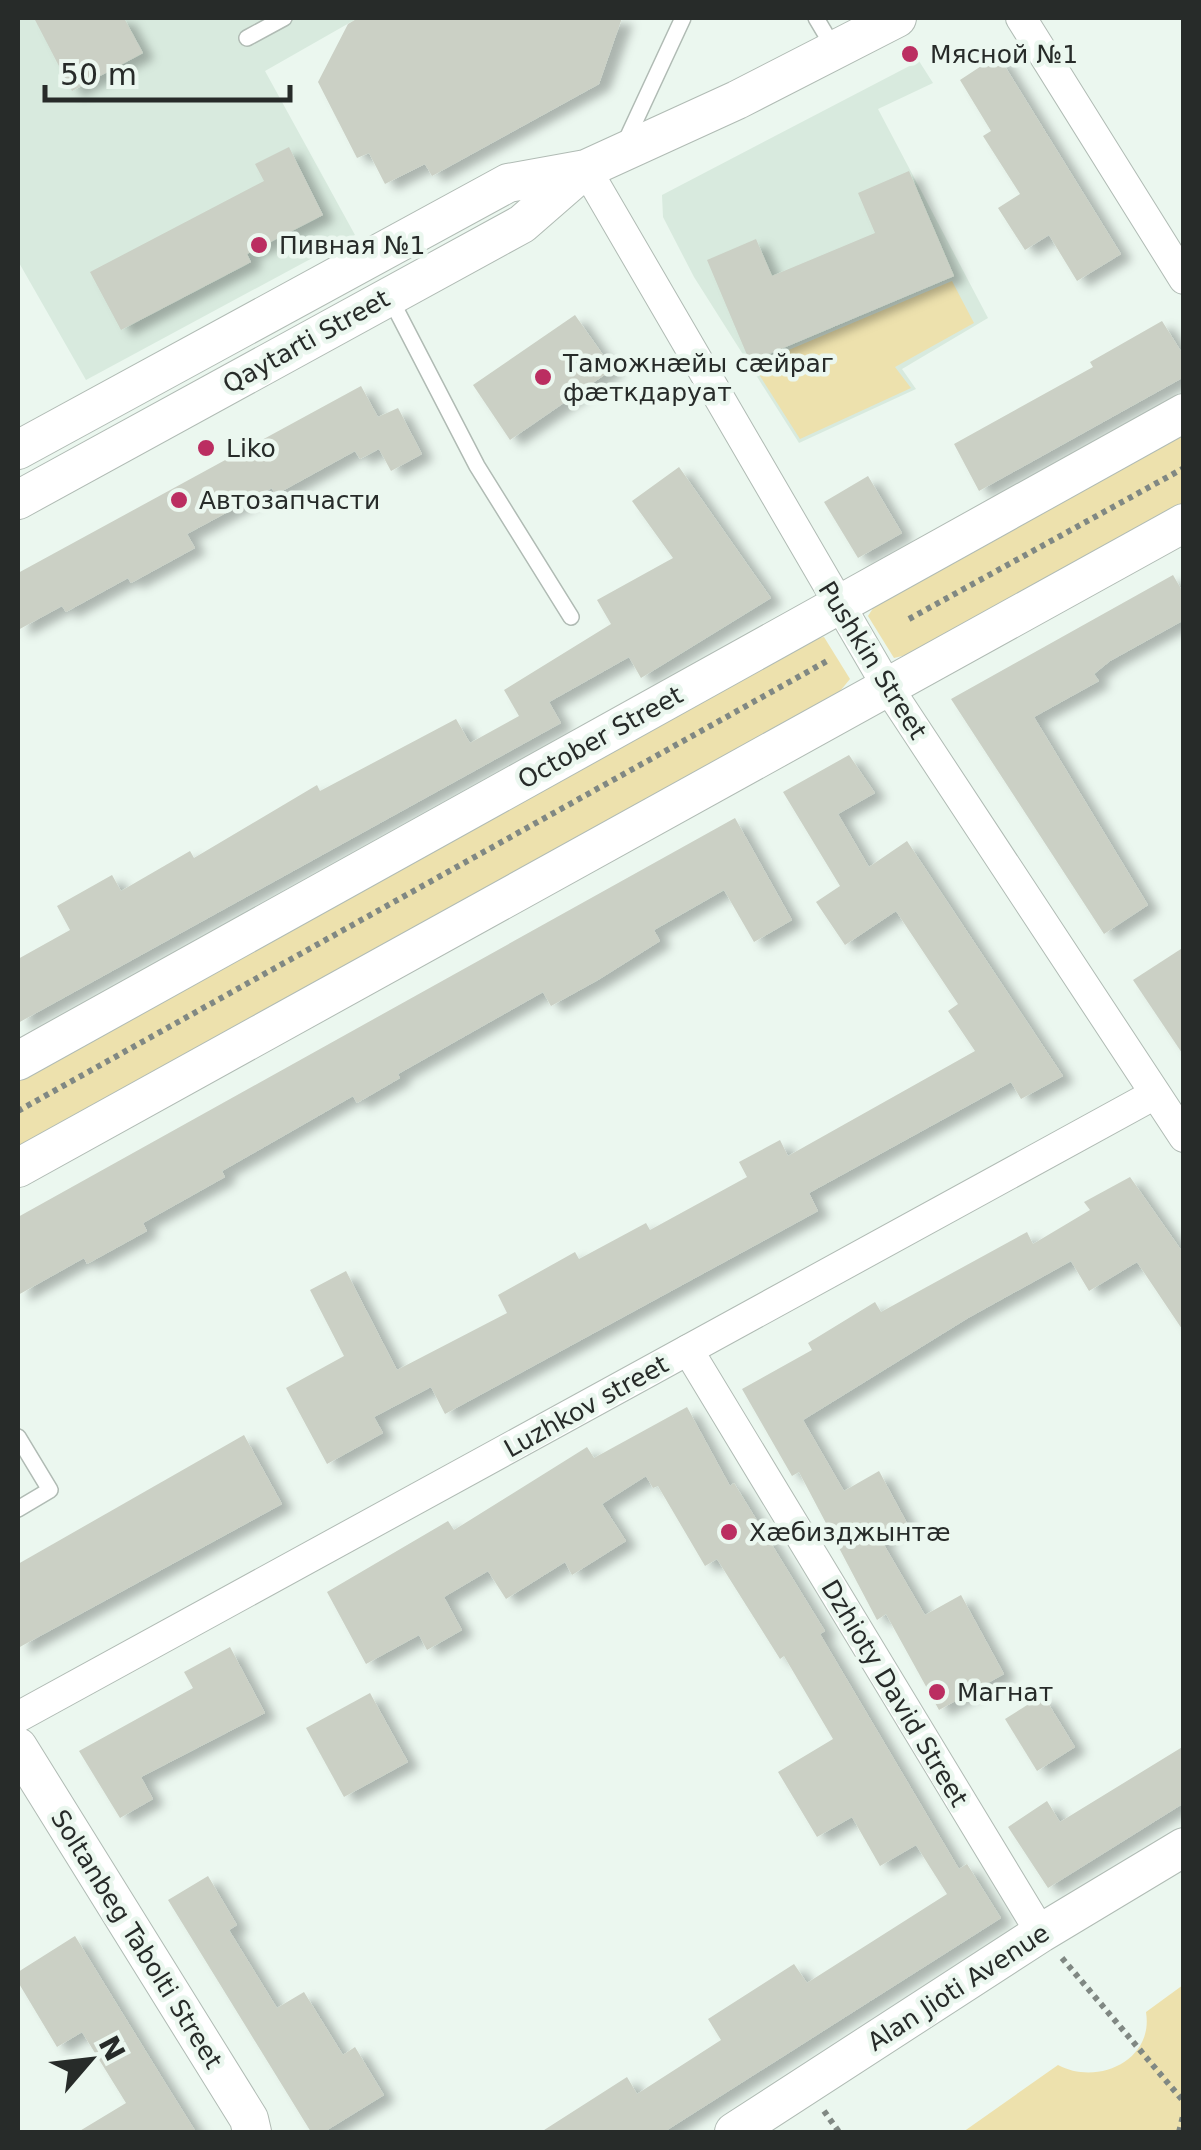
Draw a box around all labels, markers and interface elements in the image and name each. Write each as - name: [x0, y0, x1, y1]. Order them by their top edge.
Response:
- scale bar: [45, 40, 290, 102]
- place label: Мясной №1: [930, 40, 1078, 69]
- marker: Мясной №1: [899, 43, 921, 65]
- text: 50 m: [60, 57, 137, 92]
- place label: Пивная №1: [279, 231, 425, 260]
- marker: Пивная №1: [248, 234, 270, 256]
- street label: Qaytarti Street: [218, 284, 395, 399]
- place label: Таможнæйы сæйраг фæткдаруат: [562, 349, 834, 407]
- marker: Таможнæйы сæйраг фæткдаруат: [532, 366, 554, 388]
- place label: Liko: [226, 434, 276, 463]
- marker: Liko: [195, 437, 217, 459]
- place label: Автозапчасти: [199, 486, 380, 515]
- marker: Автозапчасти: [168, 489, 190, 511]
- street label: Pushkin Street: [812, 576, 933, 745]
- street label: October Street: [513, 680, 688, 795]
- street label: Luzhkov street: [499, 1349, 673, 1463]
- place label: Хæбизджынтæ: [749, 1518, 951, 1547]
- marker: Хæбизджынтæ: [718, 1521, 740, 1543]
- street label: Dzhioty David Street: [815, 1575, 974, 1812]
- place label: Магнат: [957, 1678, 1053, 1707]
- marker: Магнат: [926, 1681, 948, 1703]
- street label: Soltanbeg Tabolti Street: [45, 1805, 228, 2074]
- street label: Alan Jioti Avenue: [862, 1918, 1054, 2057]
- north arrow: [40, 2010, 140, 2110]
- text: N: [92, 2030, 132, 2067]

